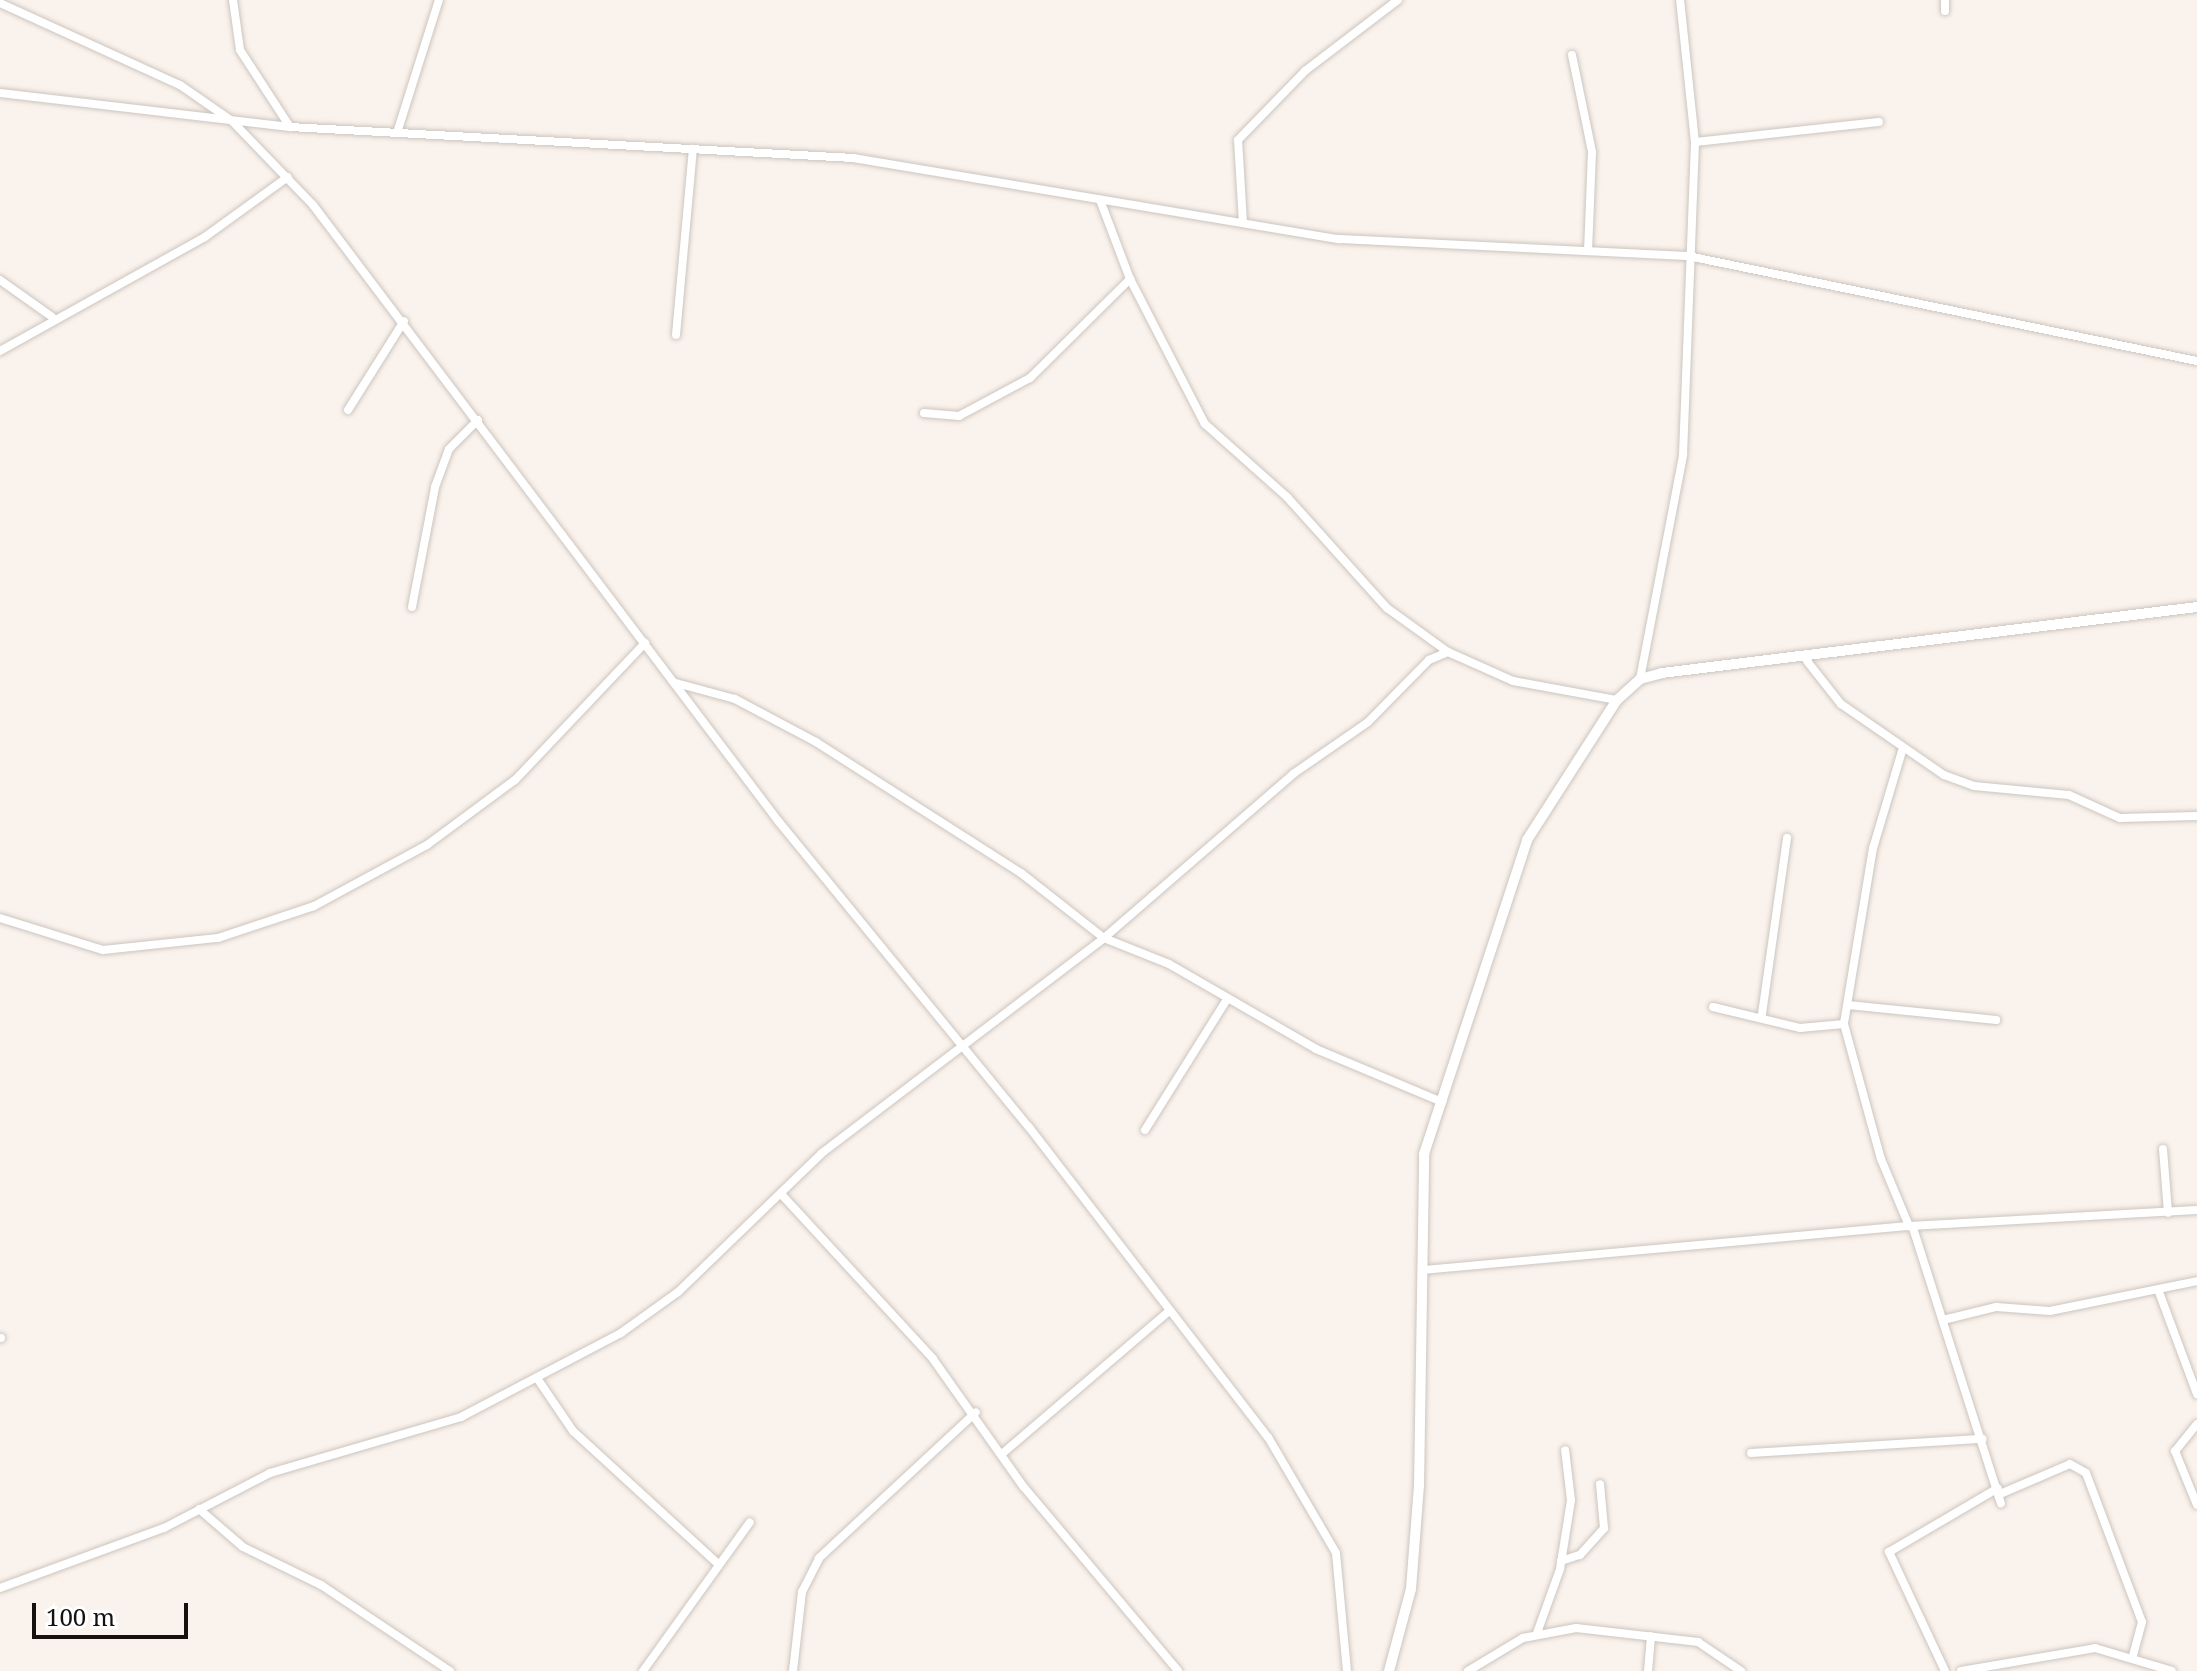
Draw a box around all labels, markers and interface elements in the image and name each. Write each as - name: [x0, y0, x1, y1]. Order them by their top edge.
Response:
- scale bar: [36, 1587, 192, 1637]
- text: 100 m: [46, 1600, 115, 1633]

